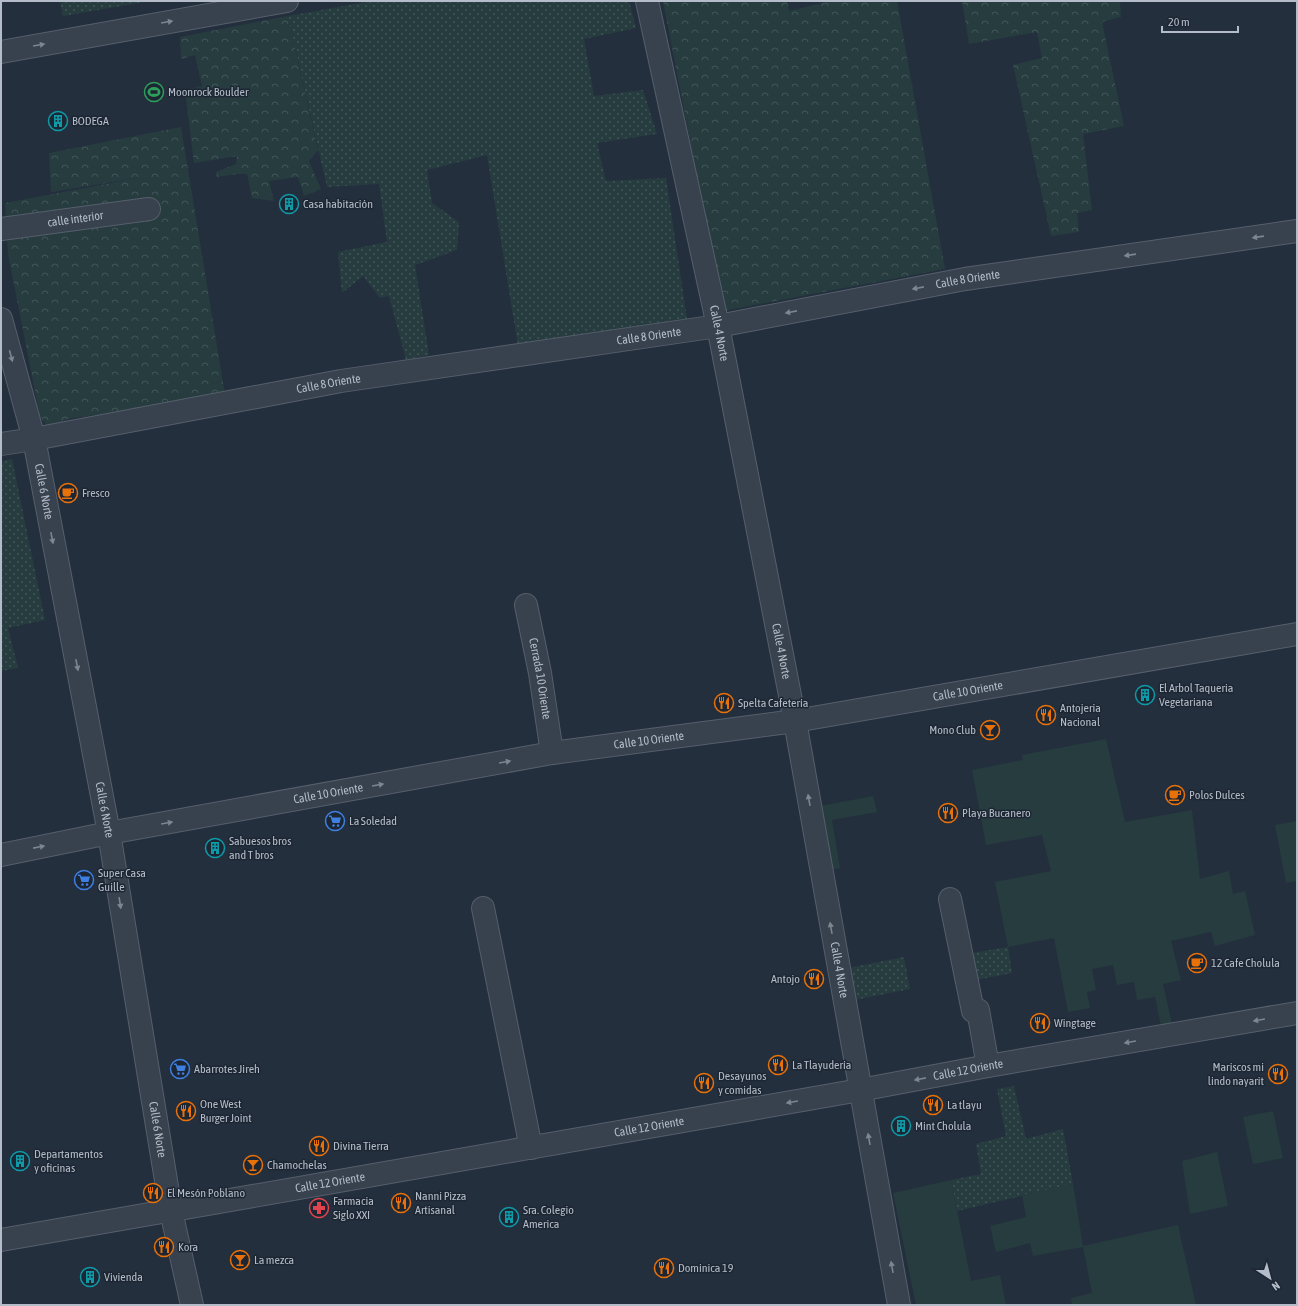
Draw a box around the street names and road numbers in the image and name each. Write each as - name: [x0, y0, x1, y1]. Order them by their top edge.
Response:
- street label: calle interior: [46, 208, 105, 230]
- street label: Calle 8 Oriente: [934, 267, 1001, 291]
- street label: Calle 4 Norte: [707, 304, 732, 362]
- street label: Calle 8 Oriente: [616, 324, 682, 348]
- street label: Calle 8 Oriente: [295, 371, 362, 396]
- street label: Calle 6 Norte: [32, 462, 56, 521]
- street label: Calle 4 Norte: [769, 622, 794, 680]
- street label: Cerrada 10 Oriente: [526, 637, 554, 720]
- street label: Calle 10 Oriente: [932, 678, 1004, 704]
- street label: Calle 10 Oriente: [613, 729, 685, 752]
- street label: Calle 10 Oriente: [292, 780, 364, 807]
- street label: Calle 6 Norte: [92, 781, 117, 839]
- street label: Calle 4 Norte: [827, 941, 851, 999]
- street label: Calle 12 Oriente: [932, 1057, 1004, 1083]
- street label: Calle 6 Norte: [146, 1100, 169, 1159]
- street label: Calle 12 Oriente: [613, 1114, 685, 1140]
- street label: Calle 12 Oriente: [294, 1170, 366, 1196]

